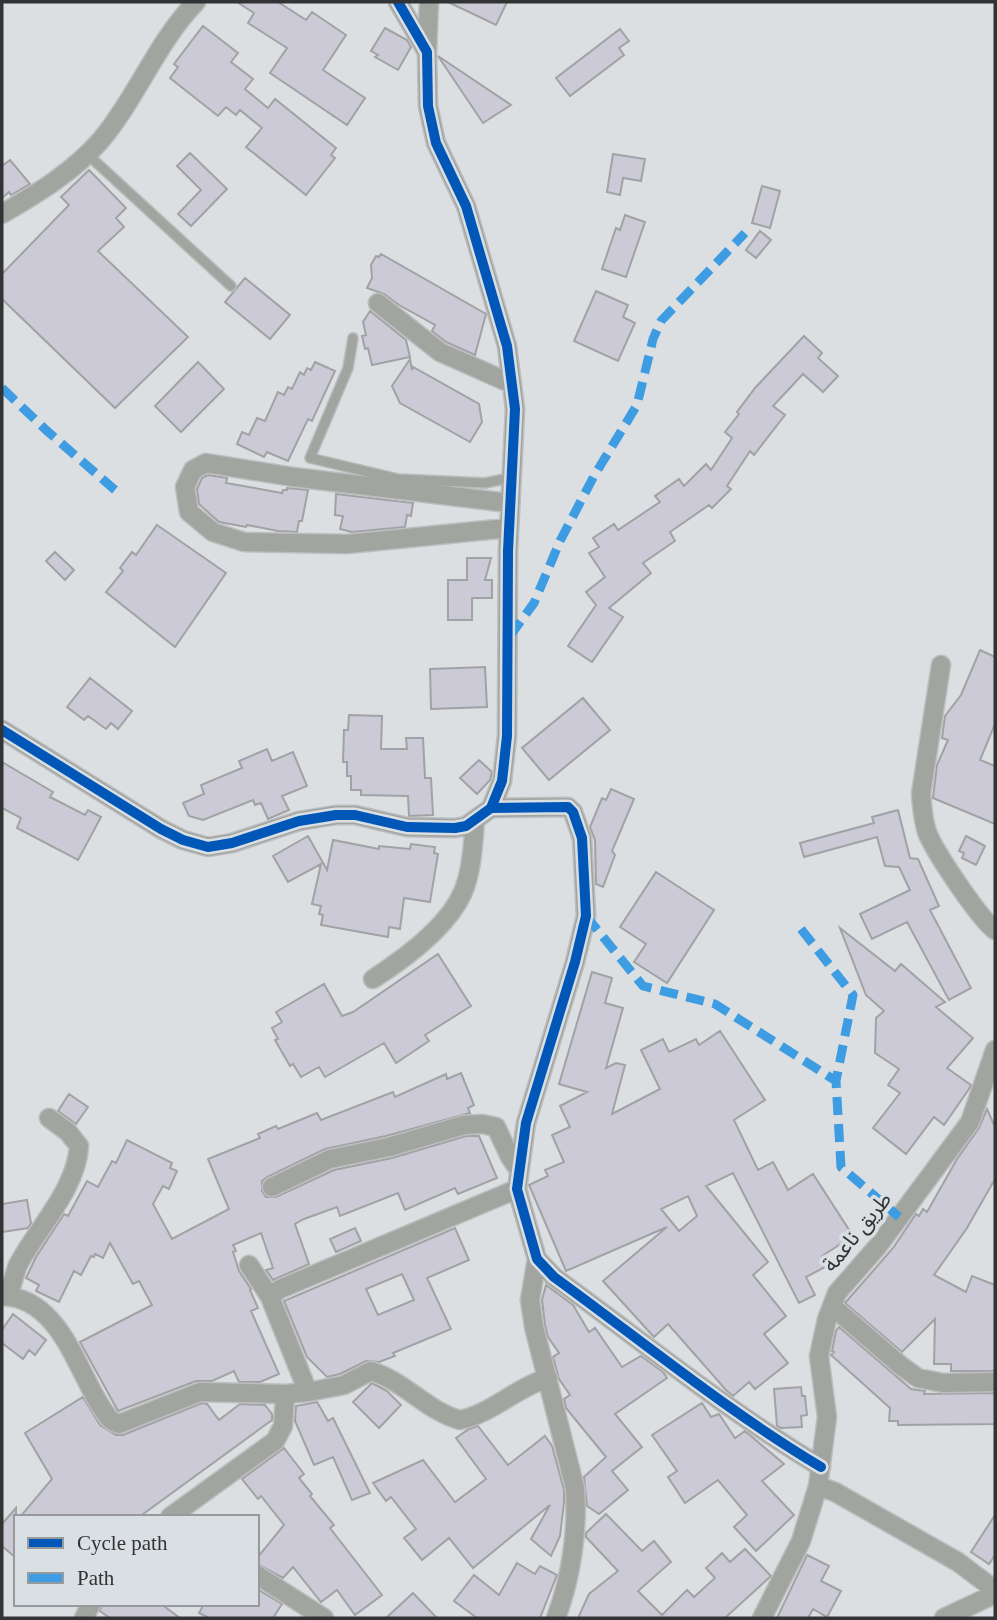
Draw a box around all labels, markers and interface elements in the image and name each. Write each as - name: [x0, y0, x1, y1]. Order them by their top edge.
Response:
- street label: طريق ناعمة: [818, 1188, 897, 1277]
- legend: [14, 1515, 259, 1606]
- text: Cycle path: [77, 1531, 168, 1555]
- text: Path: [77, 1566, 115, 1590]

